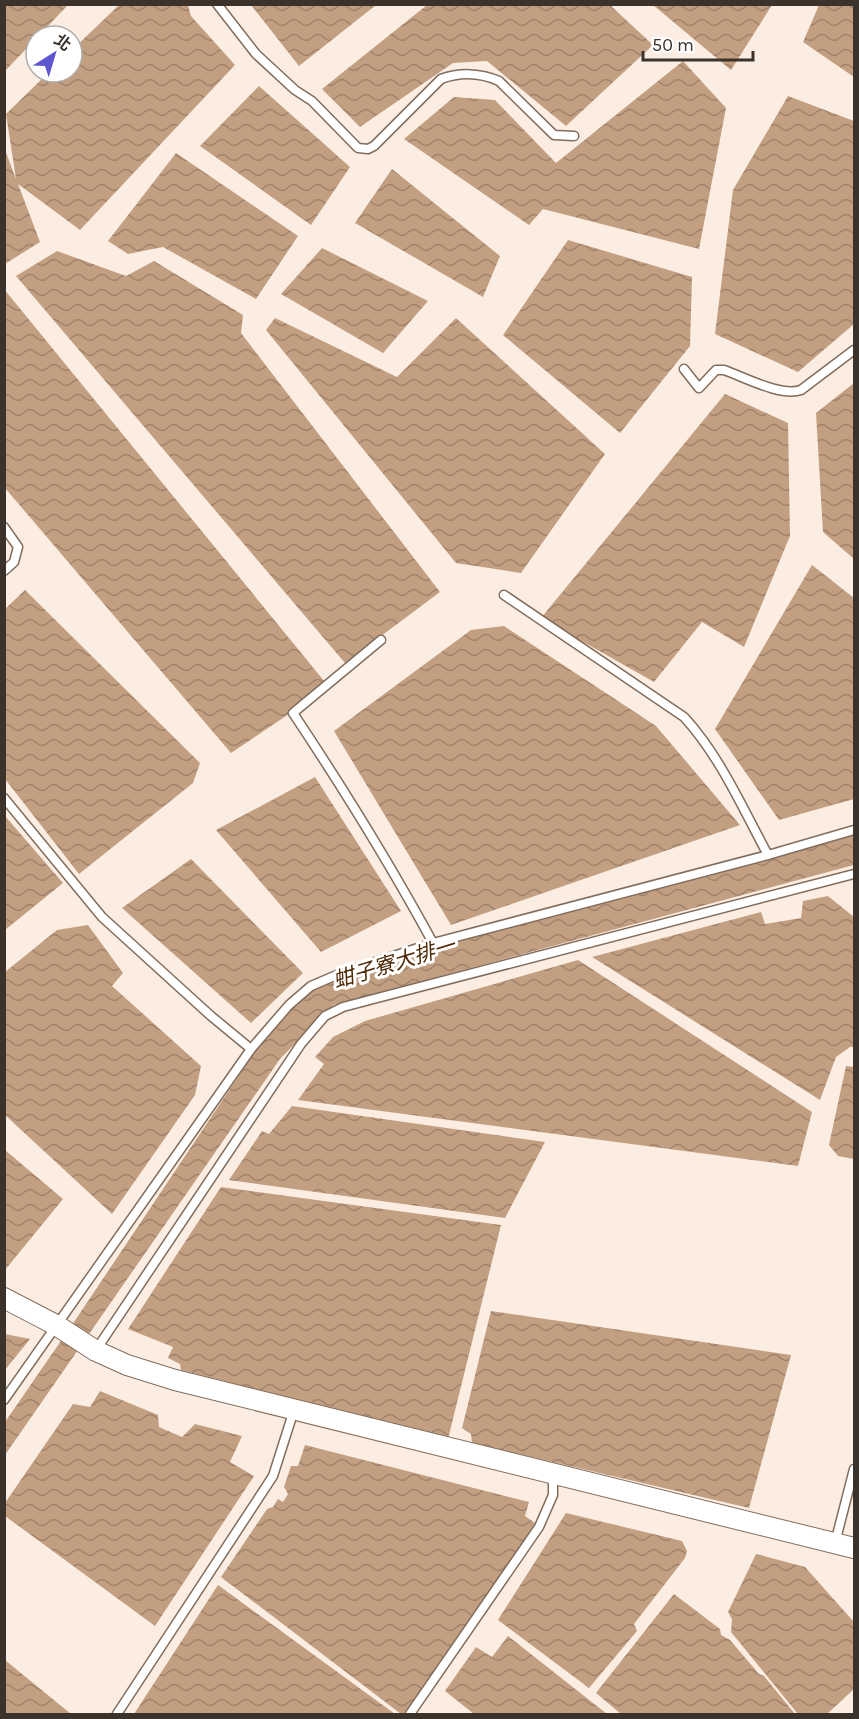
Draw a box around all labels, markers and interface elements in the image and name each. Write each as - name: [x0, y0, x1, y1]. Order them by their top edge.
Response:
- north arrow: [24, 24, 84, 84]
- scale bar: [643, 24, 752, 62]
- text: 北: [51, 30, 75, 55]
- text: 50 m: [652, 34, 694, 56]
- water label: 蚶子寮大排一: [330, 933, 460, 993]

